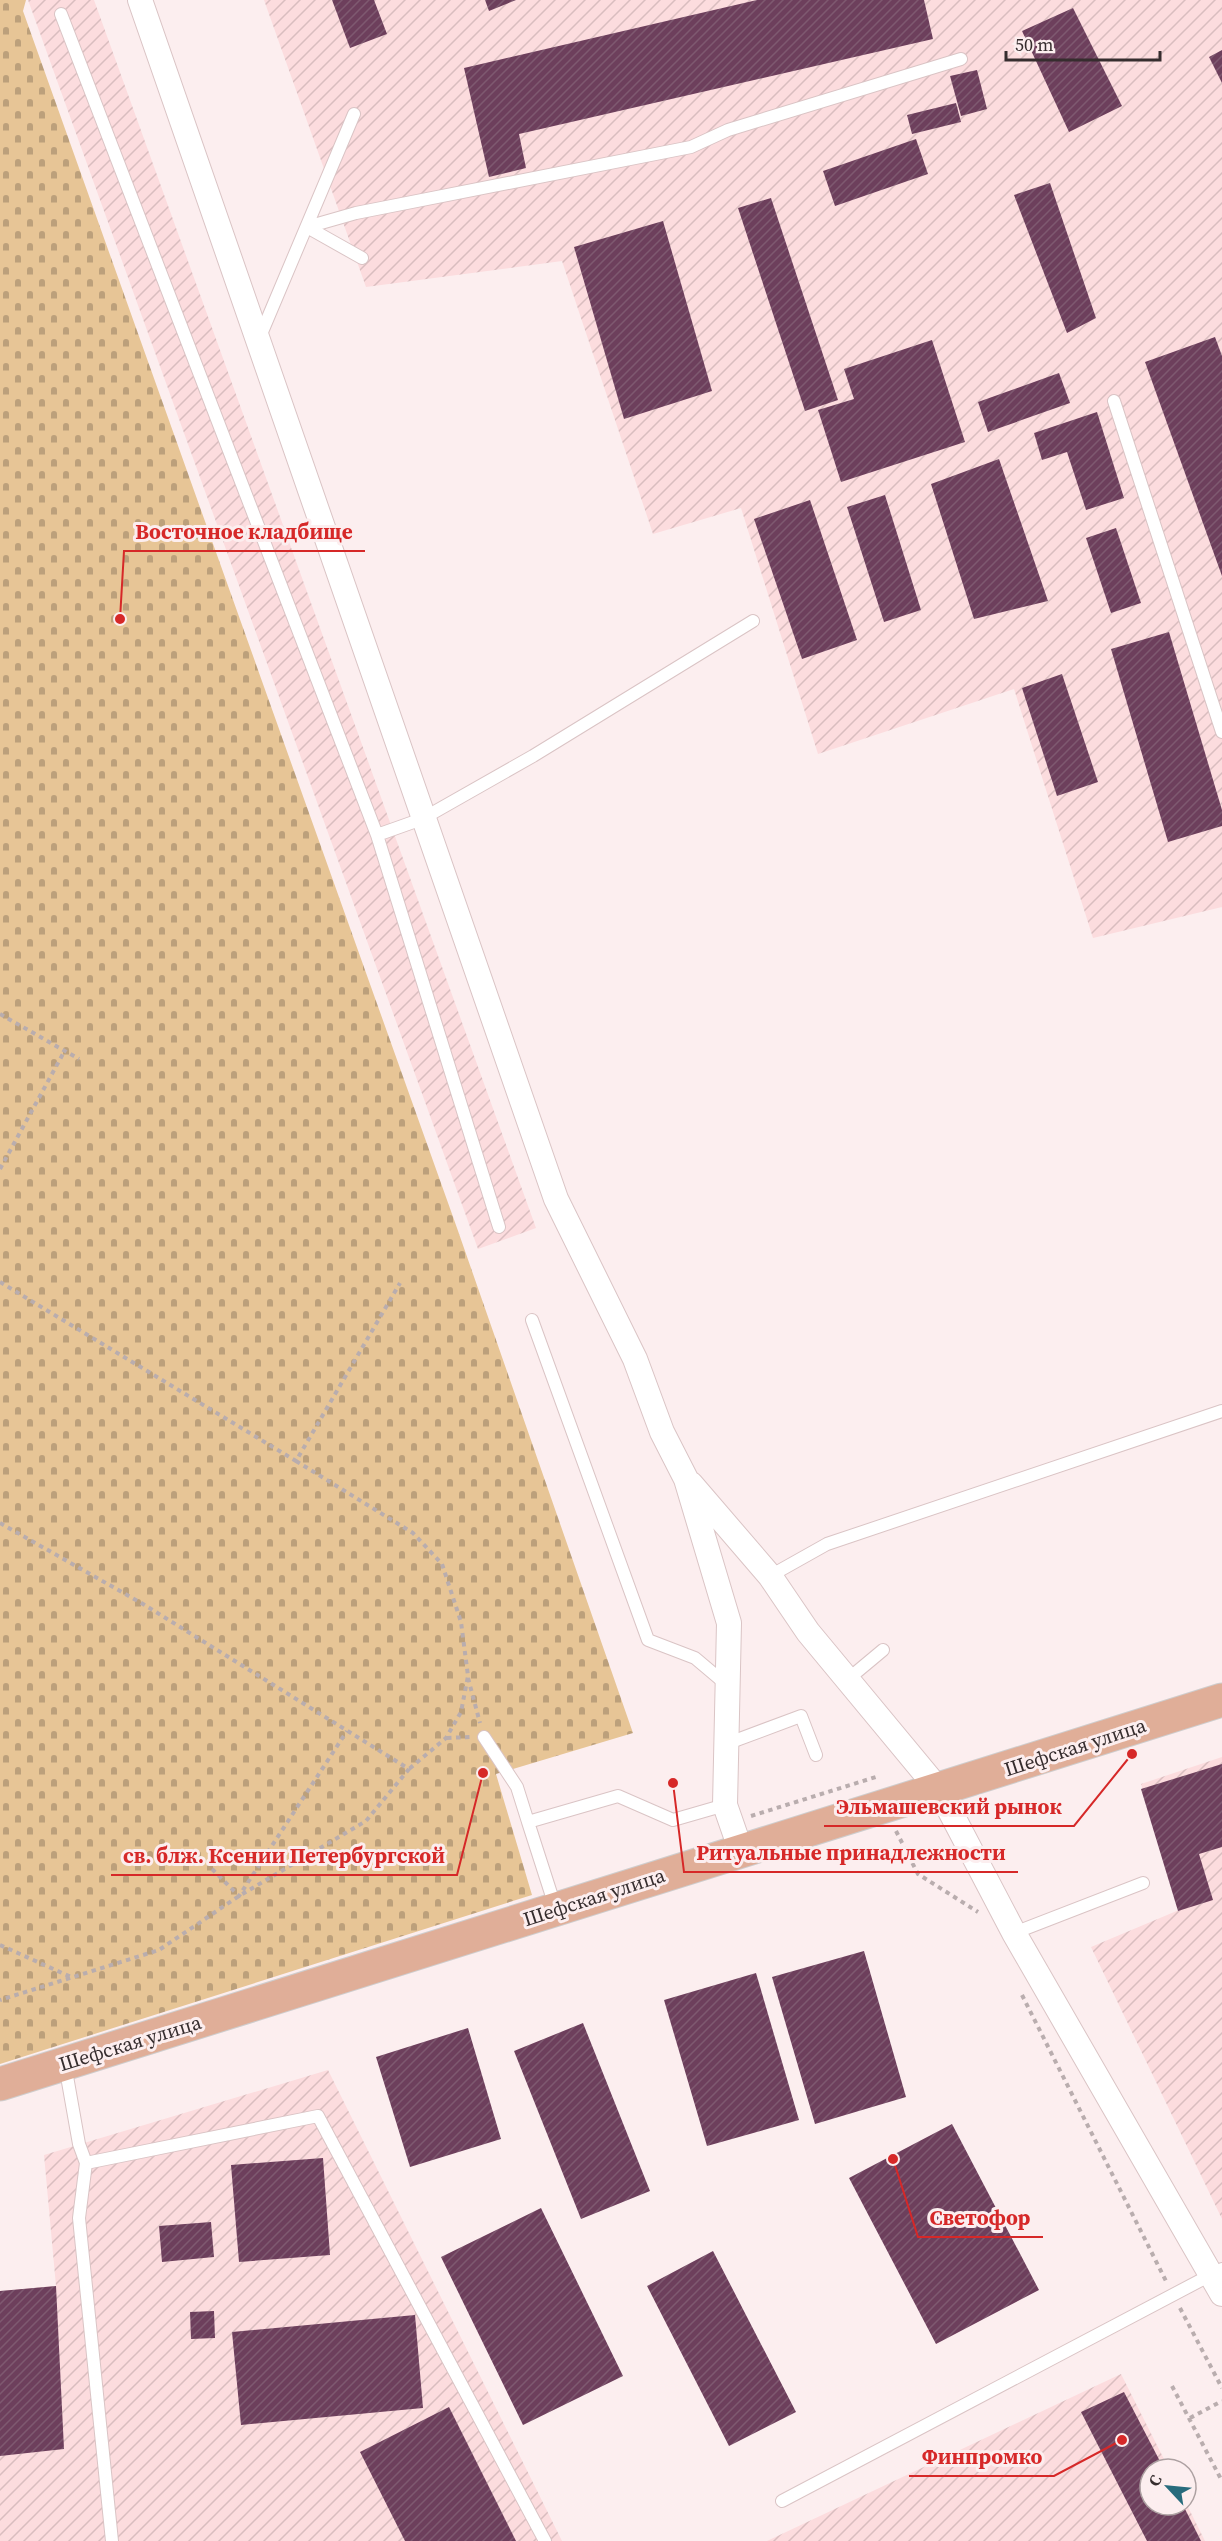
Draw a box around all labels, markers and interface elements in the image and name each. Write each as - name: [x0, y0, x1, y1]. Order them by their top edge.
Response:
- scale bar: [1006, 24, 1160, 62]
- text: 50 m: [1015, 32, 1053, 57]
- callout: Восточное кладбище: [124, 512, 365, 551]
- text: Восточное кладбище: [135, 517, 353, 546]
- street label: Шефская улица: [1000, 1711, 1150, 1783]
- callout: Эльмашевский рынок: [824, 1787, 1074, 1826]
- text: Эльмашевский рынок: [836, 1792, 1062, 1821]
- callout: Ритуальные принадлежности: [684, 1833, 1018, 1872]
- callout: св. блж. Ксении Петербургской: [111, 1836, 457, 1875]
- text: Ритуальные принадлежности: [696, 1838, 1006, 1867]
- text: св. блж. Ксении Петербургской: [123, 1841, 445, 1870]
- street label: Шефская улица: [519, 1861, 669, 1933]
- street label: Шефская улица: [55, 2008, 205, 2078]
- callout: Светофор: [918, 2198, 1043, 2237]
- text: Светофор: [930, 2203, 1031, 2232]
- callout: Финпромко: [909, 2437, 1054, 2476]
- text: Финпромко: [922, 2442, 1042, 2471]
- north arrow: [1138, 2457, 1198, 2517]
- text: С: [1142, 2471, 1167, 2490]

